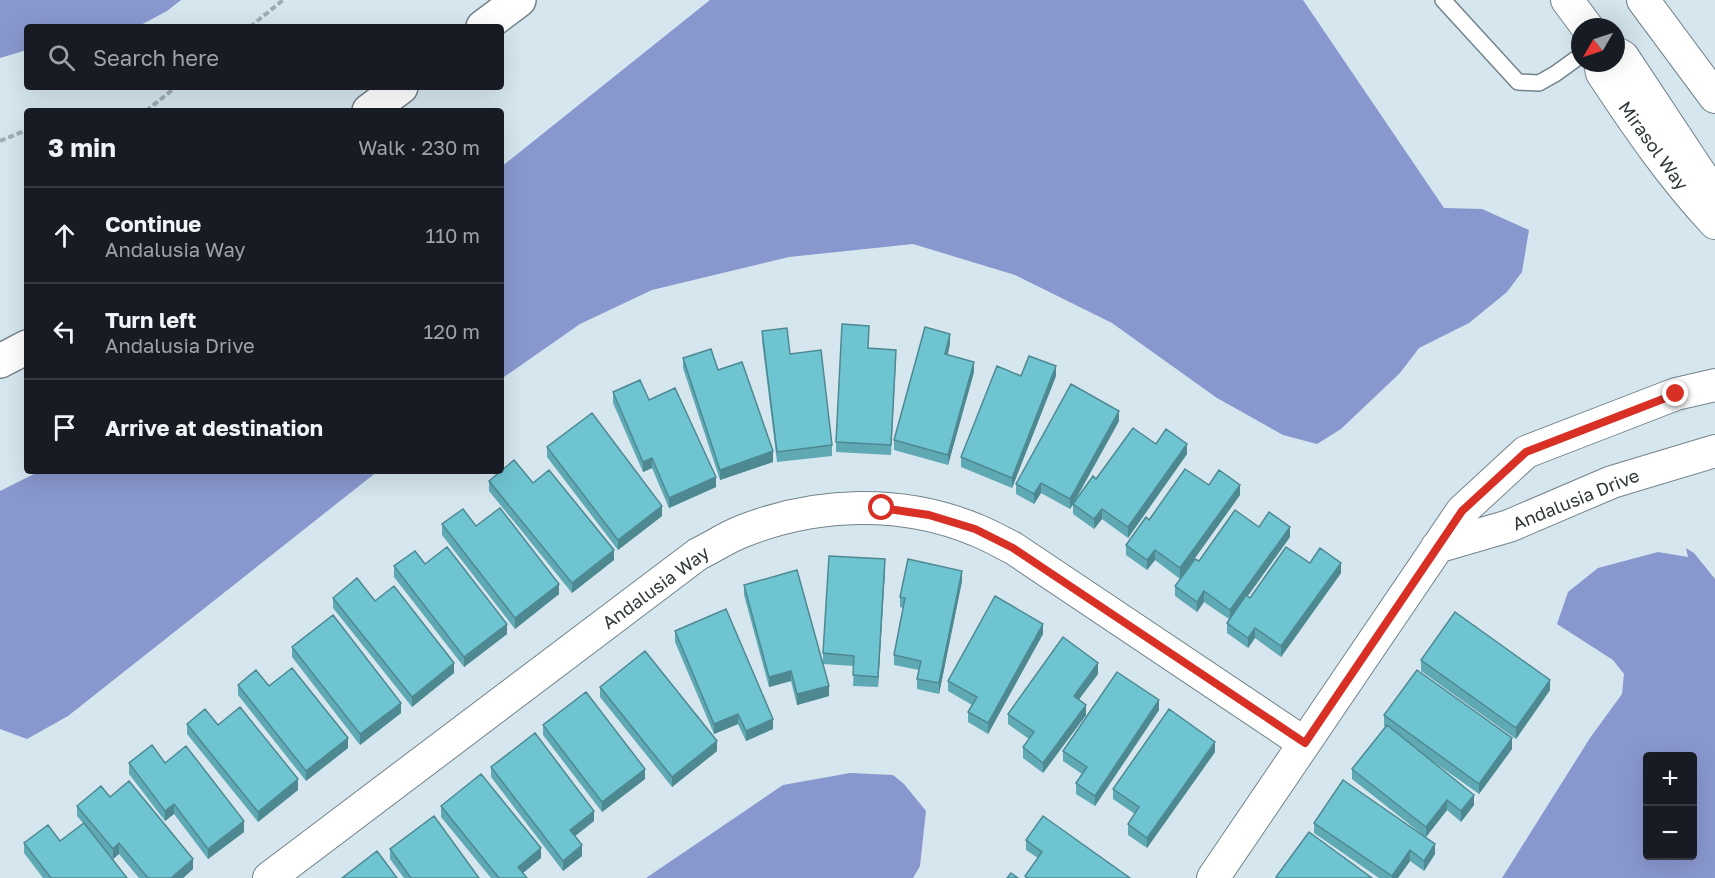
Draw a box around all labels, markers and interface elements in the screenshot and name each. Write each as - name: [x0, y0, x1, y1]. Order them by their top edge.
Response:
- north arrow: [1571, 18, 1625, 72]
- search box: [24, 24, 504, 90]
- icon: search: [45, 41, 78, 74]
- text: Search here: [93, 44, 219, 71]
- street label: Mirasol Way: [1614, 97, 1693, 194]
- text: 3 min: [48, 132, 116, 163]
- text: Walk · 230 m: [358, 135, 480, 159]
- text: Continue: [105, 210, 201, 237]
- icon: ahead: [48, 219, 81, 252]
- text: 110 m: [426, 223, 480, 247]
- text: Andalusia Way: [105, 237, 246, 261]
- text: Turn left: [105, 306, 196, 333]
- icon: left: [48, 315, 81, 348]
- text: 120 m: [424, 319, 480, 343]
- text: Andalusia Drive: [105, 333, 255, 357]
- route end: [1662, 380, 1688, 406]
- icon: arrive: [48, 411, 81, 444]
- text: Arrive at destination: [105, 414, 323, 441]
- street label: Andalusia Drive: [1509, 464, 1642, 534]
- route start: [868, 494, 894, 520]
- street label: Andalusia Way: [598, 541, 713, 633]
- map controls: [1643, 752, 1697, 860]
- button: +: [1643, 752, 1697, 806]
- button: −: [1643, 806, 1697, 860]

